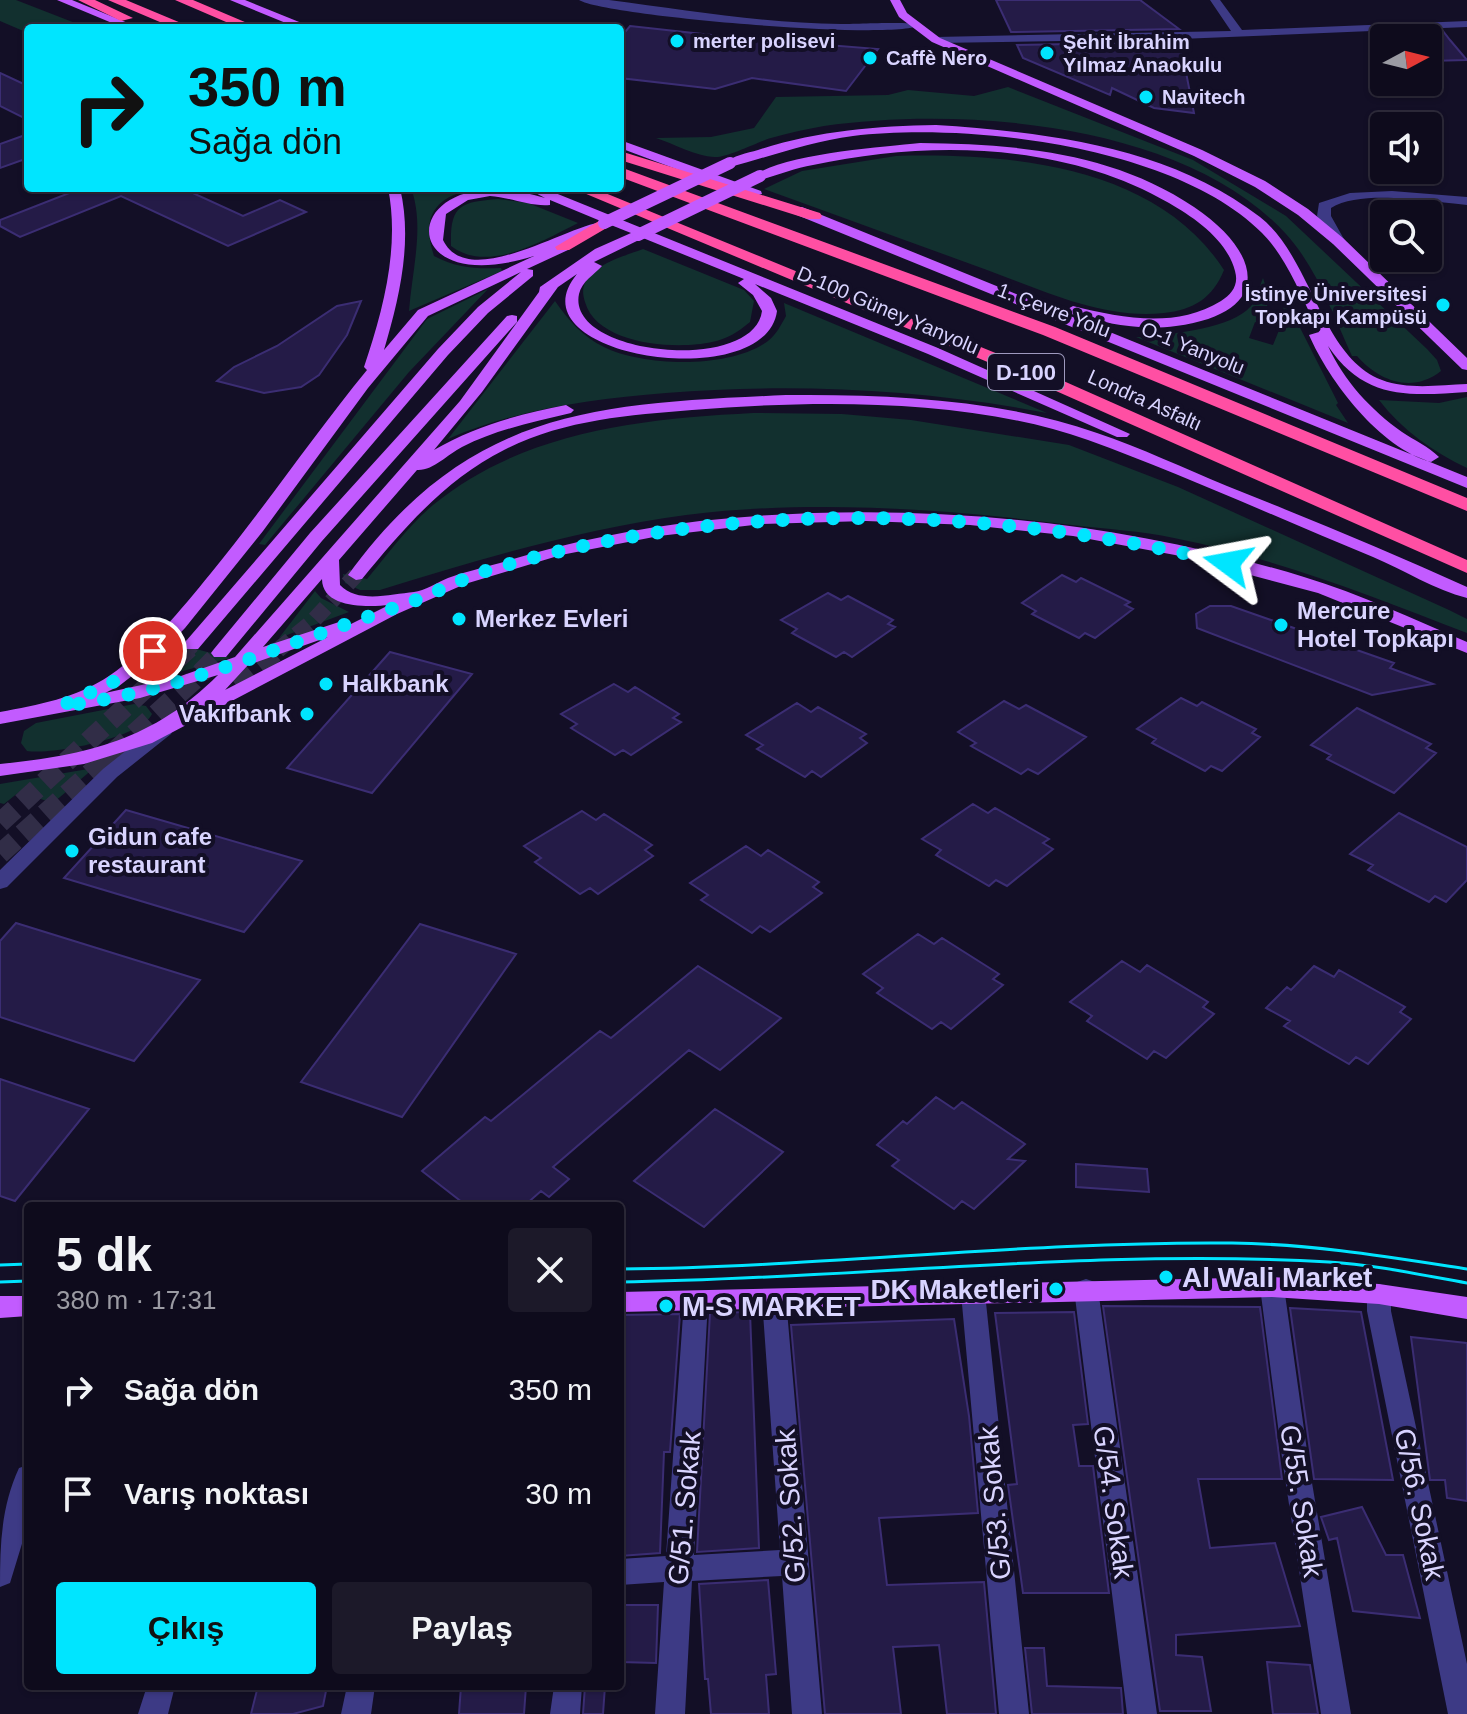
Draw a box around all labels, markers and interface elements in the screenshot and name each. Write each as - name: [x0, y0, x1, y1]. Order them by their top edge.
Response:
- north arrow: [1370, 24, 1442, 96]
- map controls: [1370, 24, 1442, 272]
- place label: merter polisevi: [693, 30, 835, 52]
- place label: Şehit İbrahim Yılmaz Anaokulu: [1063, 31, 1222, 76]
- marker: merter polisevi: [668, 32, 686, 50]
- marker: Şehit İbrahim Yılmaz Anaokulu: [1038, 44, 1056, 62]
- place label: Caffè Nero: [886, 47, 987, 69]
- marker: Caffè Nero: [861, 49, 879, 67]
- text: 350 m: [188, 55, 347, 118]
- icon: right: [56, 56, 160, 160]
- place label: Navitech: [1162, 86, 1245, 108]
- marker: Navitech: [1137, 88, 1155, 106]
- button: sound: [1370, 112, 1442, 184]
- text: Sağa dön: [188, 121, 342, 162]
- button: search: [1370, 200, 1442, 272]
- street label: D-100 Güney Yanyolu: [794, 262, 982, 358]
- street label: 1. Çevre Yolu: [995, 278, 1113, 342]
- place label: İstinye Üniversitesi Topkapı Kampüsü: [1245, 283, 1427, 328]
- marker: İstinye Üniversitesi Topkapı Kampüsü: [1434, 296, 1452, 314]
- street label: O-1 Yanyolu: [1138, 317, 1248, 379]
- road number: D-100: [988, 354, 1064, 390]
- street label: Londra Asfaltı: [1085, 365, 1205, 435]
- position arrow: [1186, 521, 1270, 605]
- place label: Mercure Hotel Topkapı: [1297, 597, 1454, 652]
- place label: Merkez Evleri: [475, 605, 628, 632]
- marker: Merkez Evleri: [450, 610, 468, 628]
- marker: Mercure Hotel Topkapı: [1272, 616, 1290, 634]
- pin: [119, 617, 187, 685]
- icon: arrive: [131, 629, 175, 673]
- place label: Halkbank: [342, 670, 449, 697]
- marker: Halkbank: [317, 675, 335, 693]
- place label: Vakıfbank: [179, 700, 292, 727]
- marker: Vakıfbank: [298, 705, 316, 723]
- place label: Gidun cafe restaurant: [88, 823, 212, 878]
- marker: Gidun cafe restaurant: [63, 842, 81, 860]
- text: 5 dk: [56, 1228, 152, 1281]
- button: close: [508, 1228, 592, 1312]
- place label: Al Wali Market: [1182, 1262, 1372, 1293]
- marker: Al Wali Market: [1157, 1268, 1175, 1286]
- place label: DK Maketleri: [870, 1274, 1040, 1305]
- marker: DK Maketleri: [1047, 1280, 1065, 1298]
- text: 380 m · 17:31: [56, 1285, 216, 1315]
- place label: M-S MARKET: [682, 1291, 861, 1322]
- marker: M-S MARKET: [657, 1297, 675, 1315]
- icon: right: [56, 1368, 100, 1412]
- text: Sağa dön: [124, 1373, 259, 1406]
- text: 350 m: [509, 1373, 592, 1406]
- street label: G/55. Sokak: [1274, 1423, 1329, 1581]
- street label: G/53. Sokak: [972, 1424, 1017, 1581]
- street label: G/54. Sokak: [1087, 1424, 1140, 1582]
- street label: G/56. Sokak: [1388, 1426, 1451, 1584]
- street label: G/52. Sokak: [770, 1427, 811, 1584]
- street label: G/51. Sokak: [662, 1429, 707, 1586]
- icon: arrive: [56, 1472, 100, 1516]
- text: Varış noktası: [124, 1477, 309, 1510]
- text: 30 m: [525, 1477, 592, 1510]
- button: Çıkış: [56, 1582, 316, 1674]
- button: Paylaş: [332, 1582, 592, 1674]

